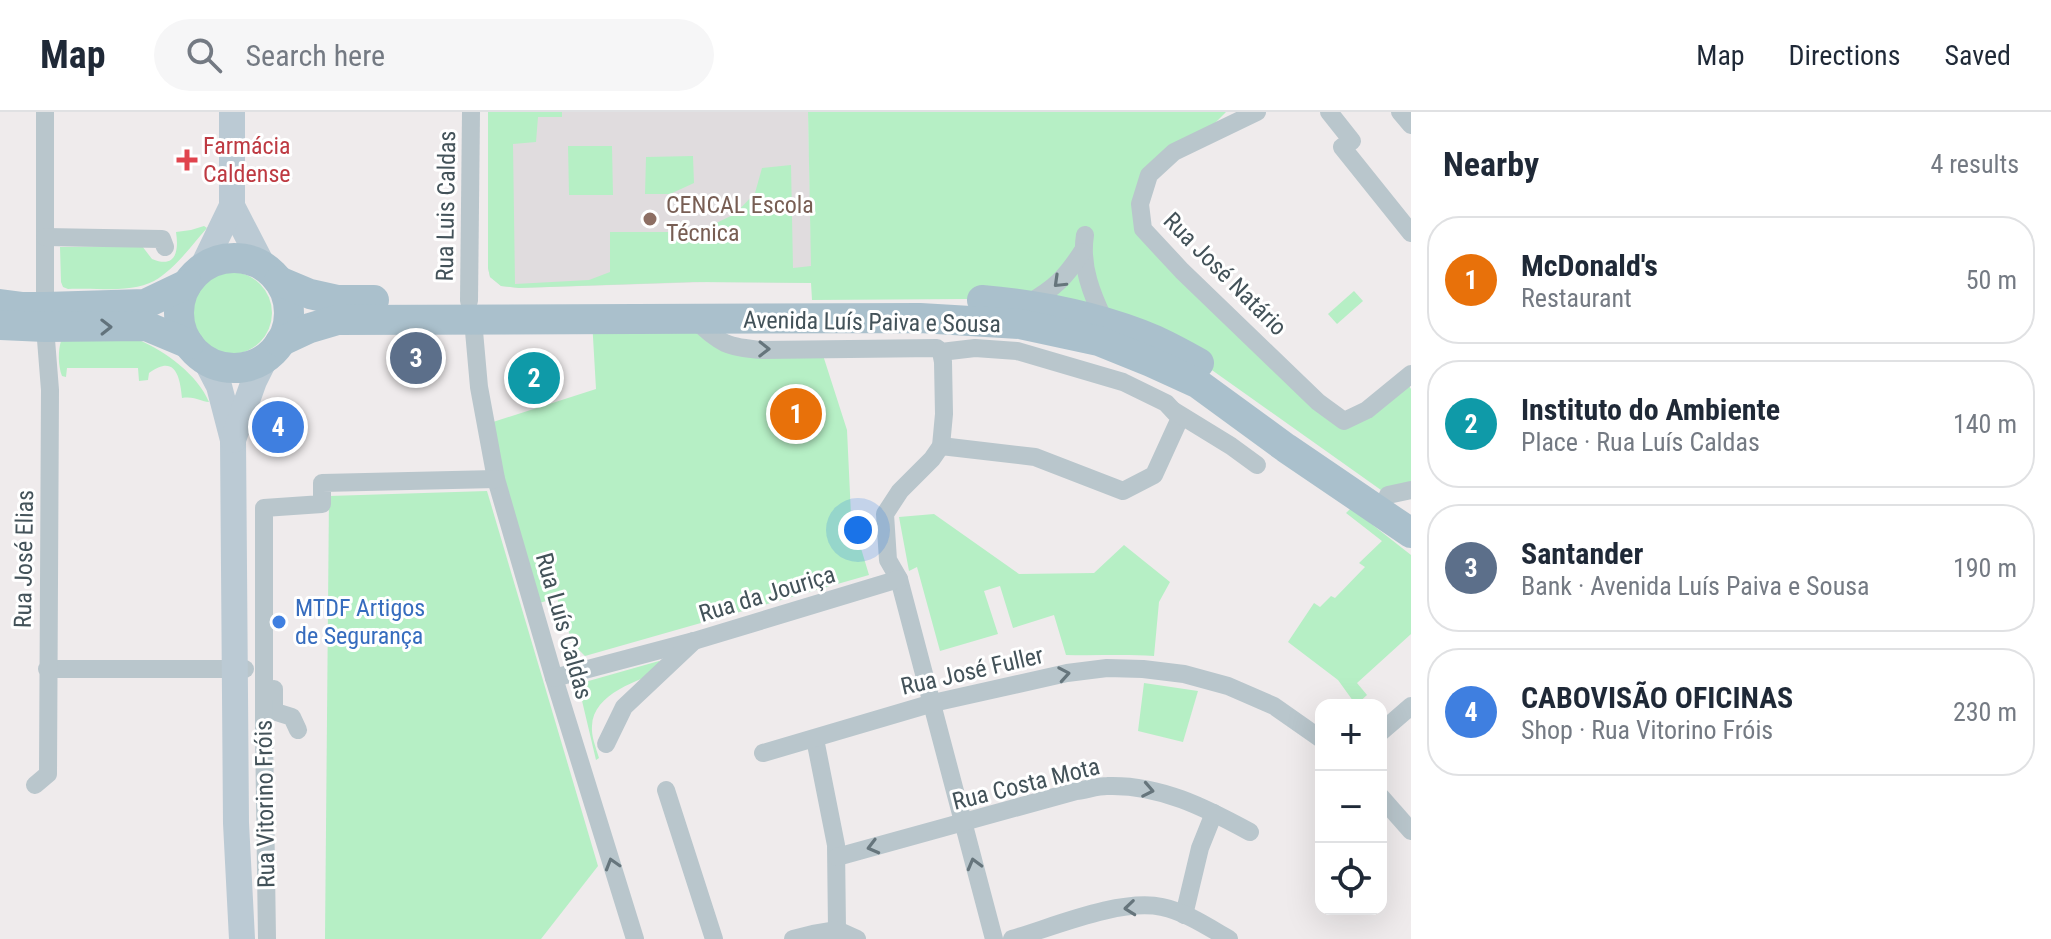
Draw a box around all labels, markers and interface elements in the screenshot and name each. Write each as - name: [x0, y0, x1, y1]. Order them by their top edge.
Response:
- search box: [154, 19, 714, 91]
- text: Map: [40, 33, 106, 77]
- icon: search: [182, 33, 226, 77]
- text: Search here: [246, 38, 385, 73]
- text: Map: [1696, 39, 1745, 72]
- text: Directions: [1789, 39, 1900, 72]
- text: Saved: [1944, 39, 2011, 72]
- street label: Rua Luis Caldas: [431, 130, 461, 282]
- place label: Farmácia Caldense: [203, 132, 291, 188]
- text: Nearby: [1443, 144, 1539, 184]
- text: 4 results: [1930, 149, 2019, 179]
- marker: Farmácia Caldense: [178, 151, 196, 169]
- place label: CENCAL Escola Técnica: [666, 191, 814, 247]
- street label: Rua José Natário: [1158, 207, 1292, 341]
- marker: CENCAL Escola Técnica: [641, 210, 659, 228]
- text: McDonald's: [1521, 248, 1658, 283]
- text: 1: [1464, 265, 1478, 295]
- text: 50 m: [1966, 265, 2017, 295]
- one-way arrow: [1054, 273, 1068, 287]
- text: Restaurant: [1521, 283, 1632, 313]
- street label: Avenida Luís Paiva e Sousa: [743, 306, 1001, 338]
- one-way arrow: [100, 318, 113, 336]
- pin: 3: [390, 328, 442, 388]
- one-way arrow: [758, 340, 771, 358]
- pin: 2: [508, 348, 560, 408]
- pin: 1: [770, 384, 822, 444]
- text: Instituto do Ambiente: [1521, 392, 1780, 427]
- pin: 4: [252, 397, 304, 457]
- text: 2: [1464, 409, 1478, 439]
- text: 140 m: [1953, 409, 2017, 439]
- text: Place · Rua Luís Caldas: [1521, 427, 1760, 457]
- street label: Rua José Elias: [9, 490, 39, 628]
- your location: [838, 510, 878, 550]
- text: Santander: [1521, 536, 1643, 571]
- street label: Rua Luís Caldas: [530, 550, 598, 702]
- text: 3: [1464, 553, 1478, 583]
- text: 190 m: [1953, 553, 2017, 583]
- street label: Rua da Jouriça: [696, 560, 838, 628]
- text: Bank · Avenida Luís Paiva e Sousa: [1521, 571, 1870, 601]
- place label: MTDF Artigos de Segurança: [295, 594, 425, 650]
- marker: MTDF Artigos de Segurança: [270, 613, 288, 631]
- street label: Rua José Fuller: [898, 641, 1046, 701]
- one-way arrow: [1057, 667, 1070, 684]
- text: CABOVISÃO OFICINAS: [1521, 680, 1793, 715]
- text: 4: [1464, 697, 1478, 727]
- text: 230 m: [1953, 697, 2017, 727]
- map controls: [1315, 699, 1387, 915]
- button: +: [1315, 699, 1387, 771]
- text: Shop · Rua Vitorino Fróis: [1521, 715, 1773, 745]
- street label: Rua Vitorino Fróis: [250, 720, 280, 888]
- street label: Rua Costa Mota: [949, 752, 1103, 816]
- button: −: [1315, 771, 1387, 843]
- one-way arrow: [1141, 780, 1154, 797]
- one-way arrow: [867, 838, 881, 855]
- button: locate: [1315, 843, 1387, 915]
- one-way arrow: [966, 857, 983, 871]
- one-way arrow: [605, 858, 621, 872]
- one-way arrow: [1123, 899, 1136, 916]

